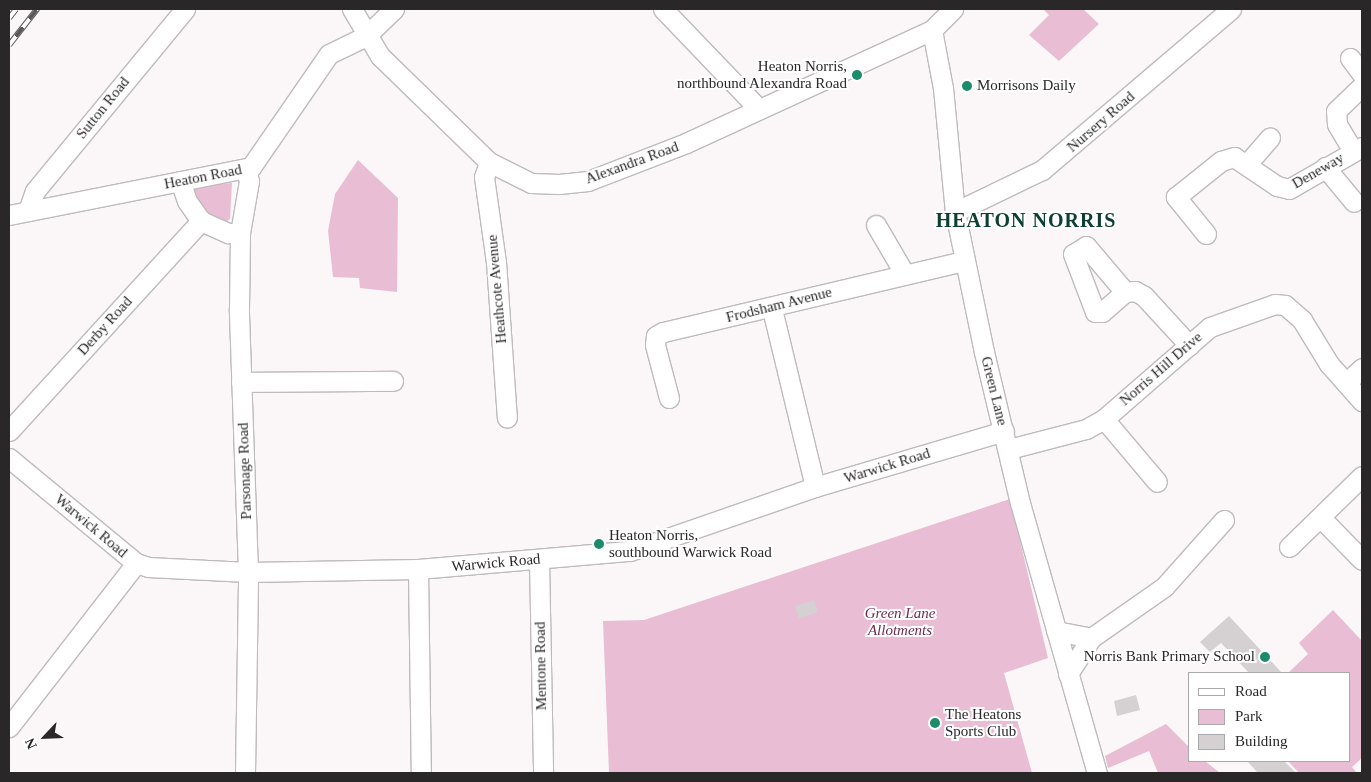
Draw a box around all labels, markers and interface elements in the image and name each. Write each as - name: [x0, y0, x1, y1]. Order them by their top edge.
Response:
- place label: Heaton Norris, northbound Alexandra Road: [676, 57, 847, 92]
- marker: Heaton Norris, northbound Alexandra Road: [851, 69, 863, 81]
- street label: Sutton Road: [73, 73, 133, 143]
- place label: Morrisons Daily: [977, 77, 1076, 95]
- marker: Morrisons Daily: [961, 80, 973, 92]
- street label: Nursery Road: [1063, 88, 1139, 156]
- street label: Alexandra Road: [583, 138, 681, 188]
- street label: Deneway: [1289, 149, 1347, 193]
- street label: Heaton Road: [163, 161, 243, 193]
- district label: HEATON NORRIS: [934, 208, 1118, 232]
- street label: Heathcote Avenue: [483, 233, 511, 345]
- street label: Frodsham Avenue: [724, 283, 834, 327]
- street label: Derby Road: [74, 293, 136, 359]
- street label: Norris Hill Drive: [1116, 328, 1206, 410]
- street label: Green Lane: [977, 355, 1011, 427]
- street label: Parsonage Road: [234, 422, 256, 520]
- street label: Warwick Road: [842, 444, 932, 488]
- street label: Warwick Road: [51, 490, 131, 562]
- place label: Heaton Norris, southbound Warwick Road: [609, 526, 772, 561]
- marker: Heaton Norris, southbound Warwick Road: [593, 538, 605, 550]
- street label: Warwick Road: [451, 550, 541, 576]
- park label: Green Lane Allotments: [865, 604, 935, 639]
- street label: Mentone Road: [531, 621, 551, 711]
- place label: Norris Bank Primary School: [1084, 648, 1255, 666]
- marker: Norris Bank Primary School: [1259, 651, 1271, 663]
- legend: [1188, 672, 1351, 762]
- text: Road: [1235, 683, 1267, 699]
- place label: The Heatons Sports Club: [945, 705, 1021, 740]
- text: Park: [1235, 708, 1263, 724]
- north arrow: [20, 712, 70, 762]
- marker: The Heatons Sports Club: [929, 717, 941, 729]
- text: Building: [1235, 733, 1288, 749]
- text: N: [22, 736, 40, 751]

